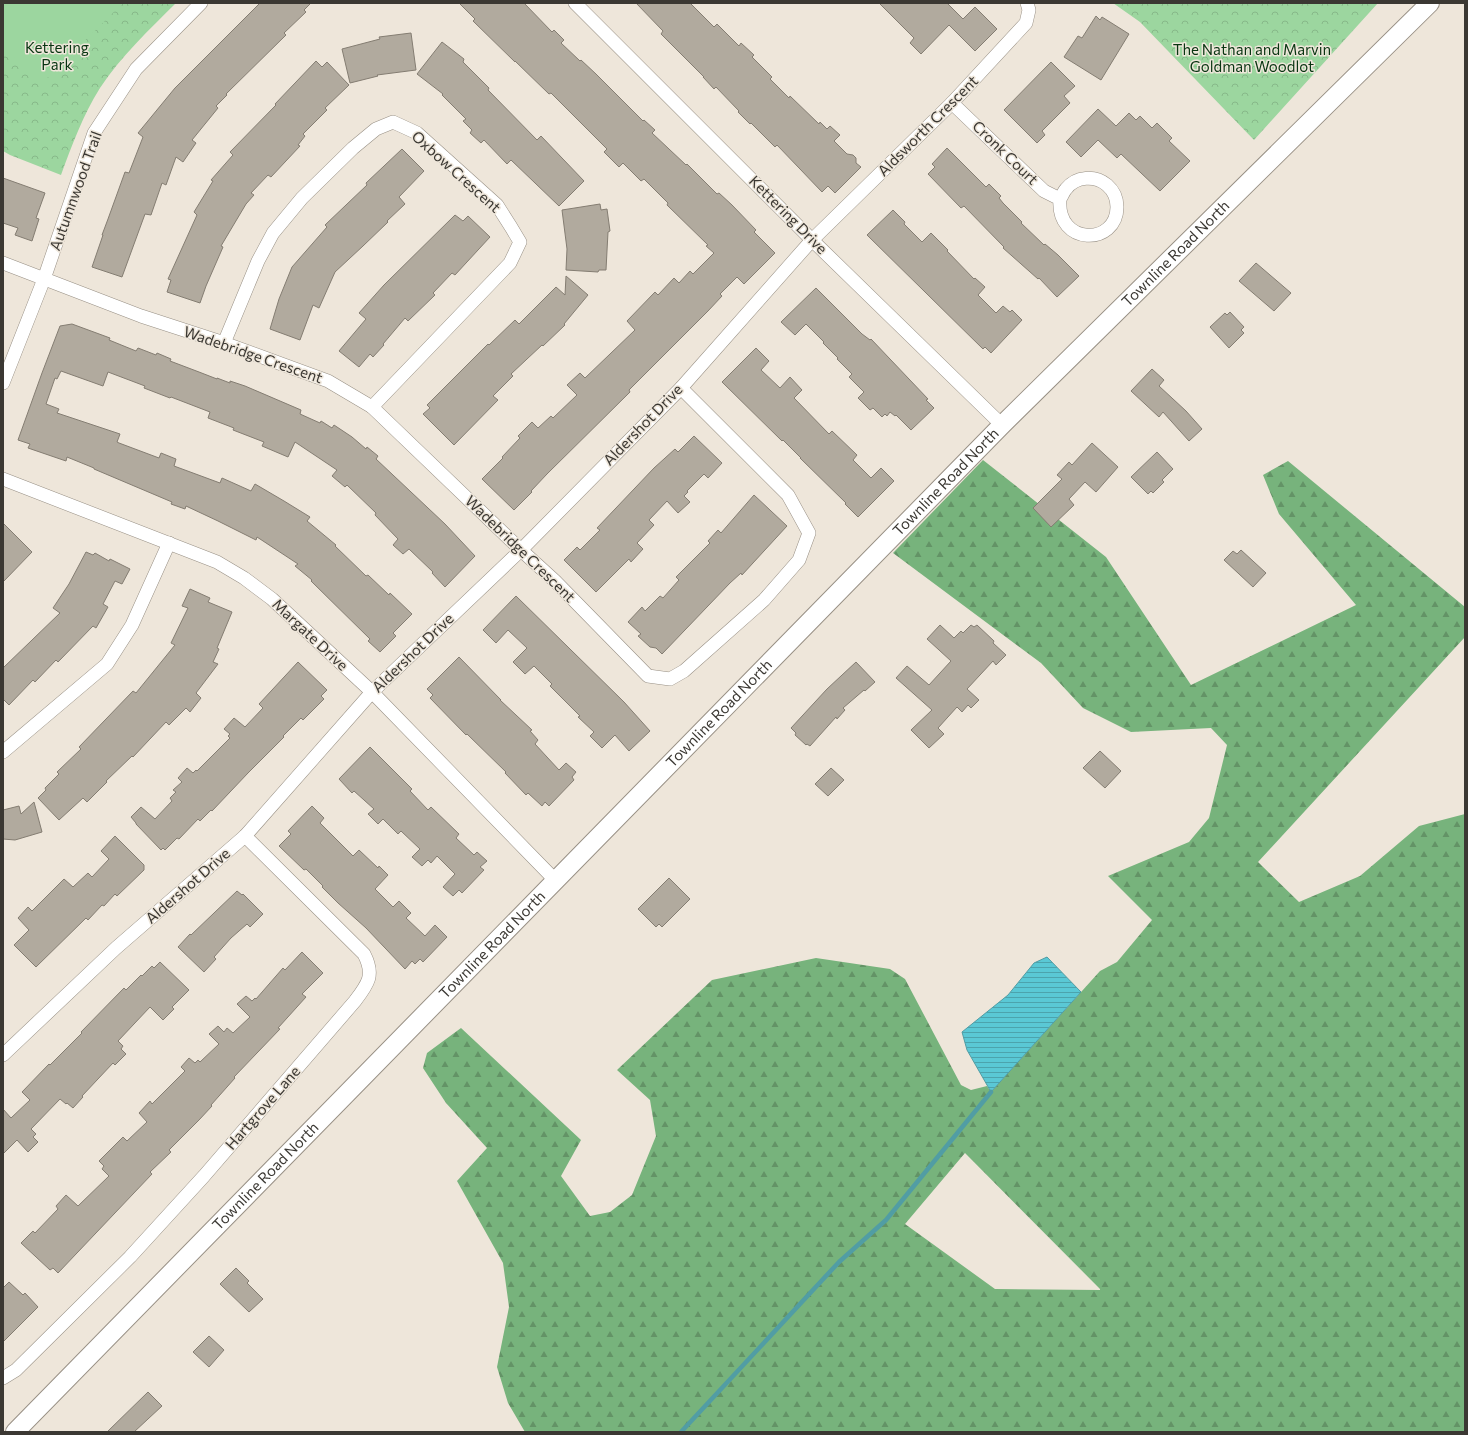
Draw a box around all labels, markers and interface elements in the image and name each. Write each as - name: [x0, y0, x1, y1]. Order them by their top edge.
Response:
- park label: Kettering Park: [25, 38, 89, 73]
- park label: The Nathan and Marvin Goldman Woodlot: [1173, 40, 1331, 75]
- street label: Aldsworth Crescent: [873, 71, 981, 179]
- street label: Cronk Court: [969, 117, 1042, 188]
- street label: Oxbow Crescent: [409, 127, 505, 216]
- street label: Autumnwood Trail: [45, 129, 105, 253]
- street label: Kettering Drive: [746, 171, 832, 257]
- street label: Townline Road North: [1117, 196, 1233, 310]
- street label: Wadebridge Crescent: [181, 322, 325, 386]
- street label: Aldershot Drive: [599, 380, 686, 469]
- street label: Townline Road North: [888, 424, 1002, 539]
- street label: Wadebridge Crescent: [462, 491, 579, 605]
- street label: Margate Drive: [269, 595, 352, 674]
- street label: Aldershot Drive: [368, 609, 457, 696]
- street label: Townline Road North: [662, 655, 775, 771]
- street label: Aldershot Drive: [141, 844, 233, 927]
- street label: Townline Road North: [435, 887, 548, 1002]
- street label: Hartgrove Lane: [221, 1062, 304, 1153]
- street label: Townline Road North: [208, 1118, 322, 1233]

